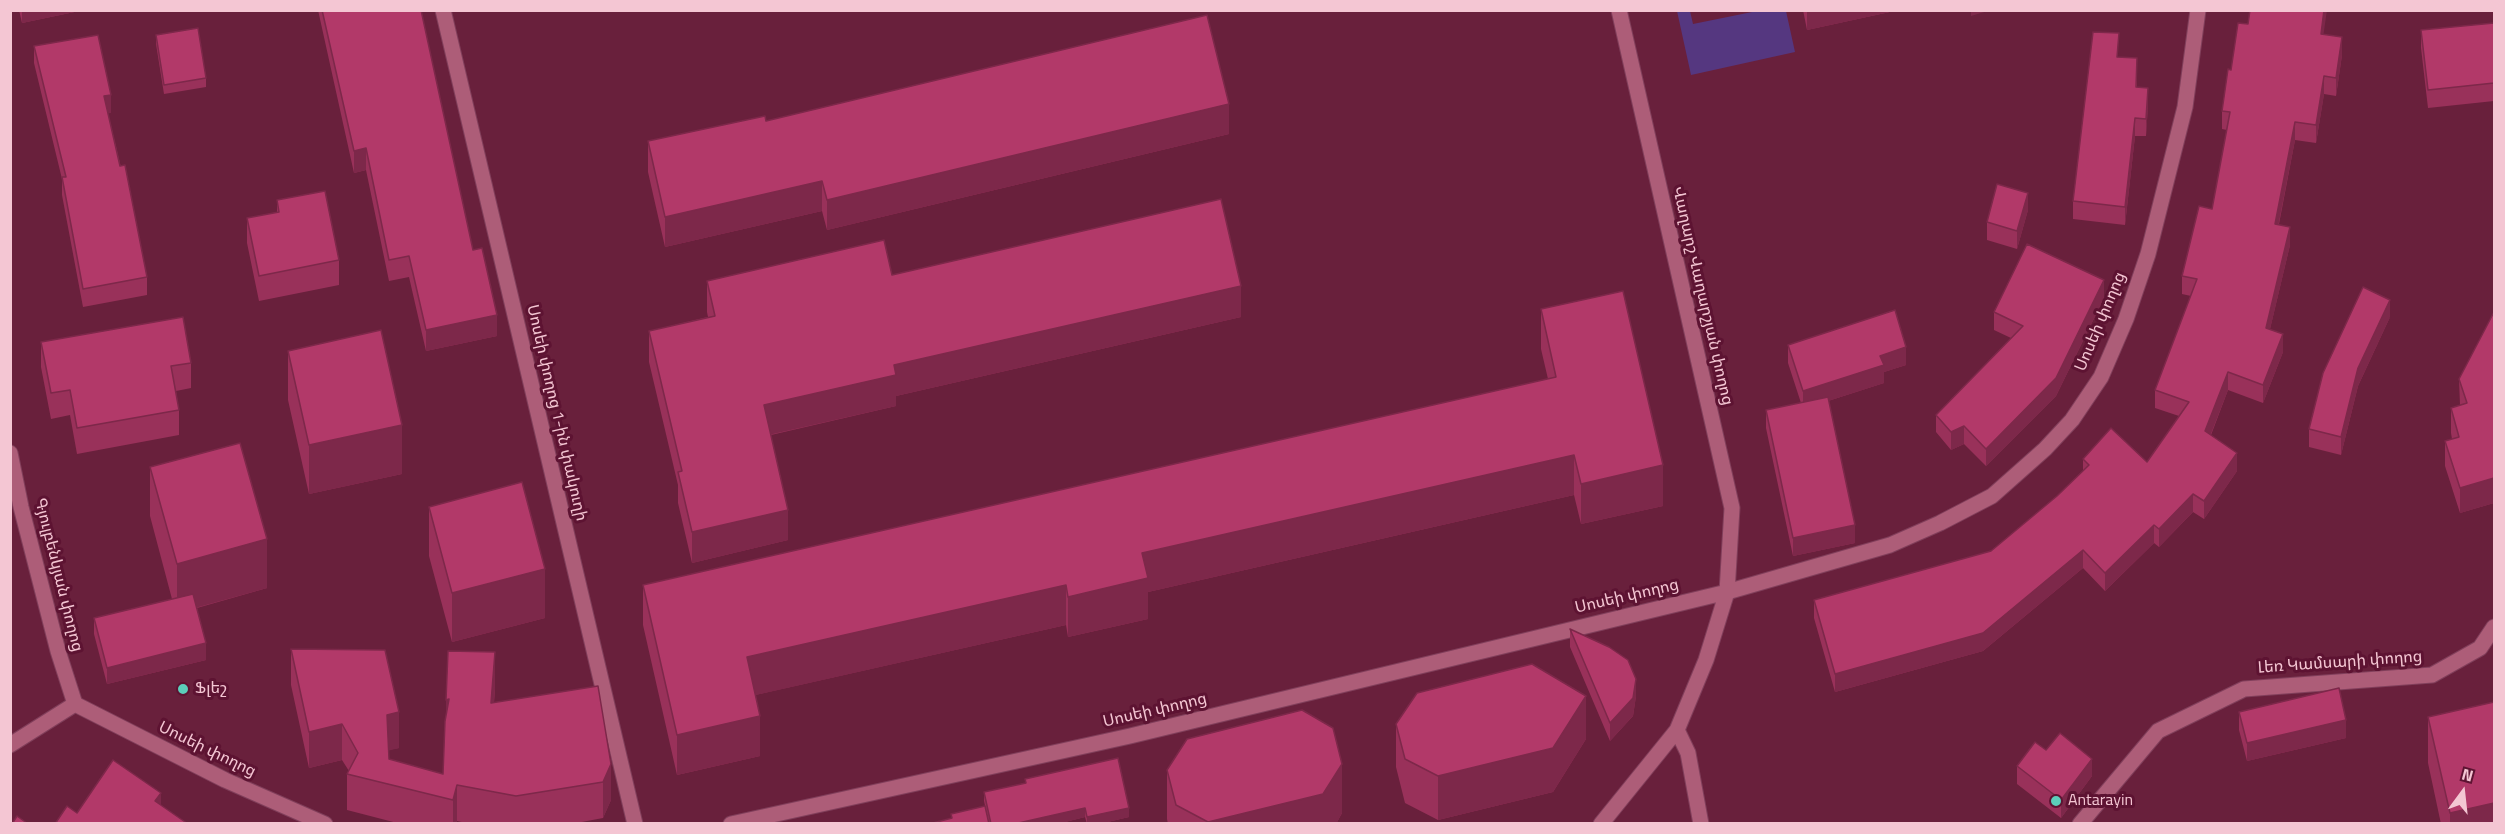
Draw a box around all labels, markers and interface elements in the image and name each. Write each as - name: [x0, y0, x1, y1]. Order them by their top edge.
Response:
- street label: Վաղարշ Վաղարշյան փողոց: [1667, 185, 1737, 407]
- street label: Սոսեի փողոց: [2071, 269, 2131, 375]
- street label: Սոսեի փողոց 1-ին փակուղի: [522, 303, 590, 523]
- street label: Գյուլբենկյան փողոց: [30, 496, 86, 654]
- street label: Սոսեի փողոց: [1573, 576, 1681, 618]
- street label: Լեռ Կամսարի փողոց: [2257, 648, 2423, 678]
- place label: Ֆլեշ: [195, 679, 227, 699]
- marker: Ֆլեշ: [176, 682, 190, 696]
- street label: Սոսեի փողոց: [1101, 690, 1209, 732]
- street label: Սոսեի փողոց: [155, 718, 259, 782]
- north arrow: [2433, 762, 2493, 822]
- text: N: [2459, 762, 2476, 788]
- place label: Antarayin: [2068, 791, 2133, 811]
- marker: Antarayin: [2049, 794, 2063, 808]

